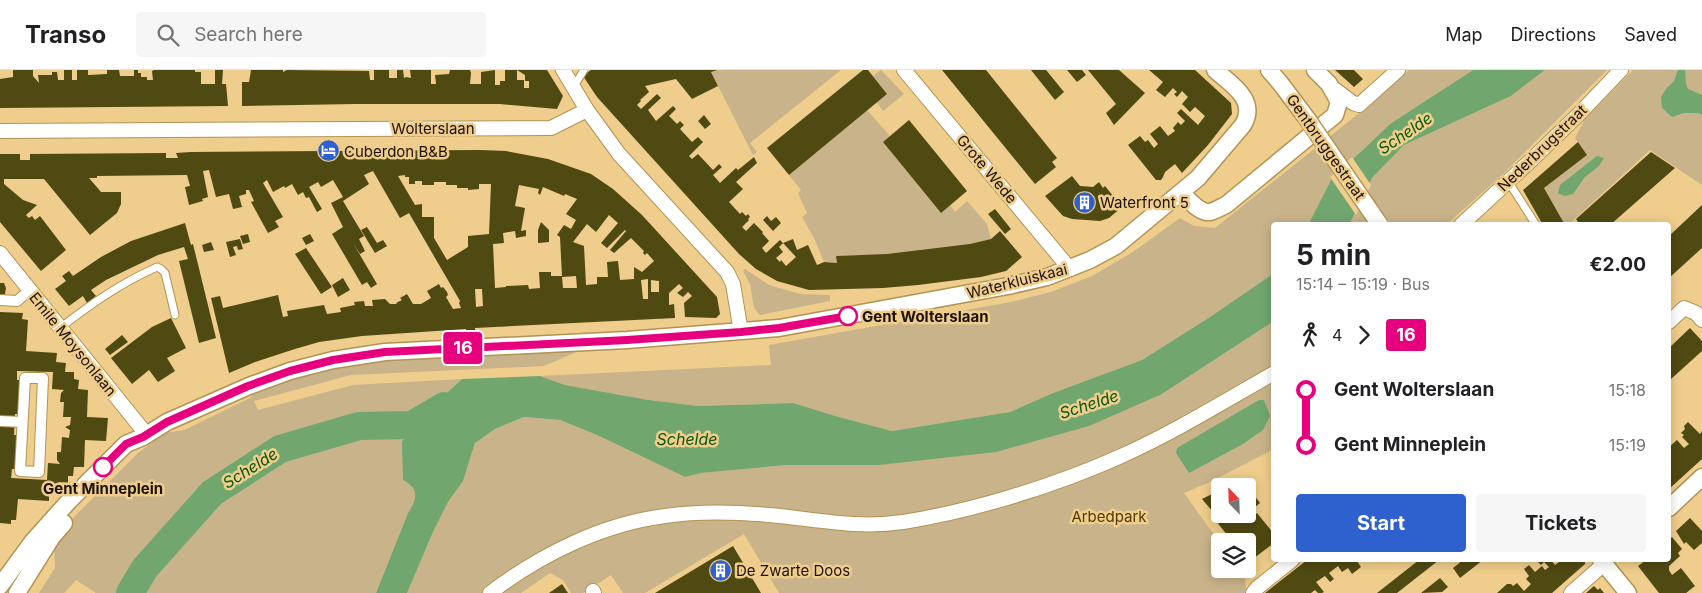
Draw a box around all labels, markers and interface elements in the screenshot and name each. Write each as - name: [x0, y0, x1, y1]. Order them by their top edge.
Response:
- search box: [136, 12, 486, 57]
- text: Transo: [25, 20, 106, 49]
- icon: search: [154, 21, 182, 49]
- text: Search here: [194, 23, 303, 46]
- text: Map: [1445, 24, 1483, 45]
- text: Directions: [1511, 24, 1596, 45]
- text: Saved: [1624, 24, 1677, 45]
- street label: Gentbruggestraat: [1282, 90, 1370, 204]
- street label: Nederbrugstraat: [1493, 100, 1591, 195]
- water label: Schelde: [1374, 108, 1436, 158]
- street label: Wolterslaan: [391, 119, 475, 138]
- street label: Grote Wede: [953, 131, 1021, 207]
- hotel icon: Cuberdon B&B: [316, 139, 340, 163]
- place label: Cuberdon B&B: [344, 142, 448, 161]
- building icon: Waterfront 5: [1072, 190, 1096, 214]
- place label: Waterfront 5: [1100, 193, 1189, 212]
- text: 5 min: [1296, 238, 1371, 272]
- text: €2.00: [1590, 253, 1646, 276]
- street label: Waterkluiskaai: [965, 259, 1069, 303]
- text: 15:14 – 15:19 · Bus: [1296, 274, 1430, 294]
- street label: Emile Moysonlaan: [25, 288, 121, 400]
- marker: Gent Wolterslaan: [838, 306, 858, 326]
- place label: Gent Wolterslaan: [862, 307, 989, 326]
- icon: walk: [1296, 321, 1324, 349]
- icon: forward: [1350, 321, 1378, 349]
- text: 16: [1396, 324, 1416, 345]
- text: 4: [1332, 325, 1342, 345]
- line badge: 16: [440, 332, 486, 364]
- text: 16: [453, 337, 473, 358]
- text: Gent Wolterslaan: [1334, 378, 1494, 401]
- text: 15:18: [1609, 380, 1646, 400]
- water label: Schelde: [1057, 385, 1121, 423]
- water label: Schelde: [657, 429, 717, 449]
- text: Gent Minneplein: [1334, 433, 1486, 456]
- text: 15:19: [1609, 435, 1646, 455]
- water label: Schelde: [219, 443, 281, 493]
- marker: Gent Minneplein: [93, 457, 113, 477]
- north arrow: [1211, 478, 1256, 522]
- map controls: [1211, 478, 1256, 578]
- place label: Gent Minneplein: [43, 479, 163, 498]
- button: Start: [1296, 494, 1466, 552]
- button: Tickets: [1476, 494, 1646, 552]
- park label: Arbedpark: [1071, 507, 1147, 526]
- button: layers: [1211, 533, 1256, 578]
- building icon: De Zwarte Doos: [708, 558, 732, 582]
- place label: De Zwarte Doos: [736, 561, 850, 580]

